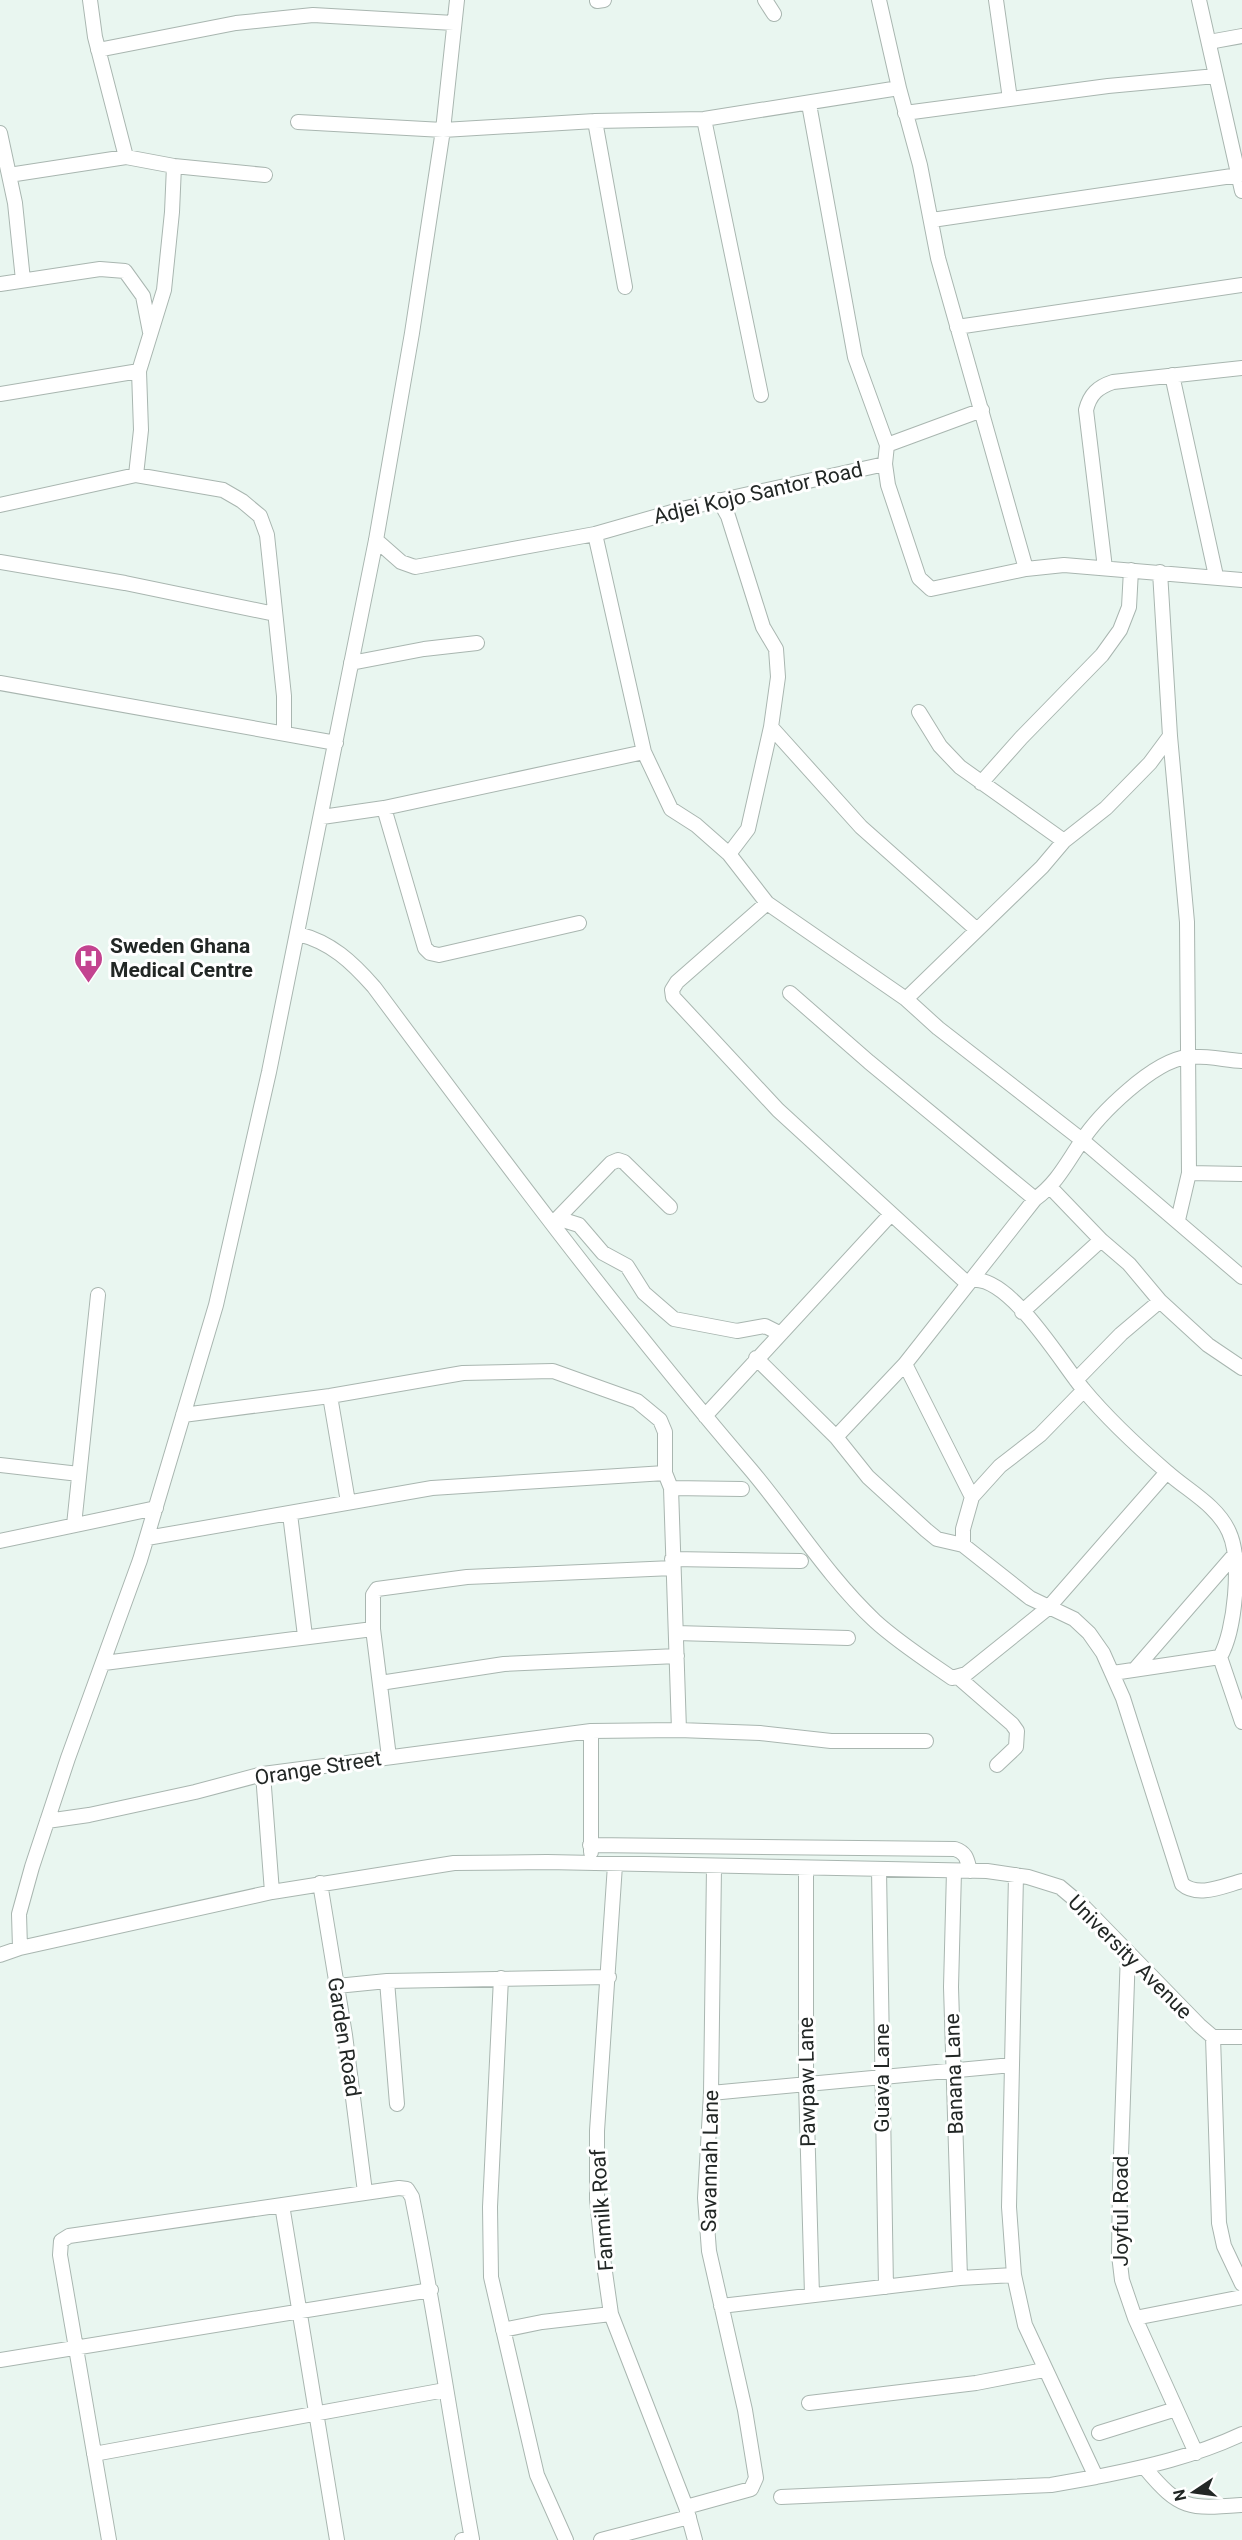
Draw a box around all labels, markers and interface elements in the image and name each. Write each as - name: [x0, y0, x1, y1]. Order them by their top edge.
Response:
- street label: Adjei Kojo Santor Road: [651, 457, 865, 529]
- place label: Sweden Ghana Medical Centre: [110, 934, 253, 982]
- hospital icon: Sweden Ghana Medical Centre: [73, 942, 105, 984]
- street label: Orange Street: [253, 1746, 383, 1790]
- street label: University Avenue: [1063, 1890, 1197, 2024]
- street label: Garden Road: [323, 1976, 365, 2098]
- street label: Banana Lane: [940, 2013, 968, 2135]
- street label: Pawpaw Lane: [794, 2017, 820, 2147]
- street label: Guava Lane: [870, 2023, 894, 2133]
- street label: Savannah Lane: [697, 2090, 723, 2232]
- street label: Fanmilk Roaf: [586, 2147, 618, 2272]
- street label: Joyful Road: [1109, 2156, 1133, 2266]
- north arrow: [1164, 2462, 1224, 2522]
- text: N: [1169, 2488, 1190, 2503]

